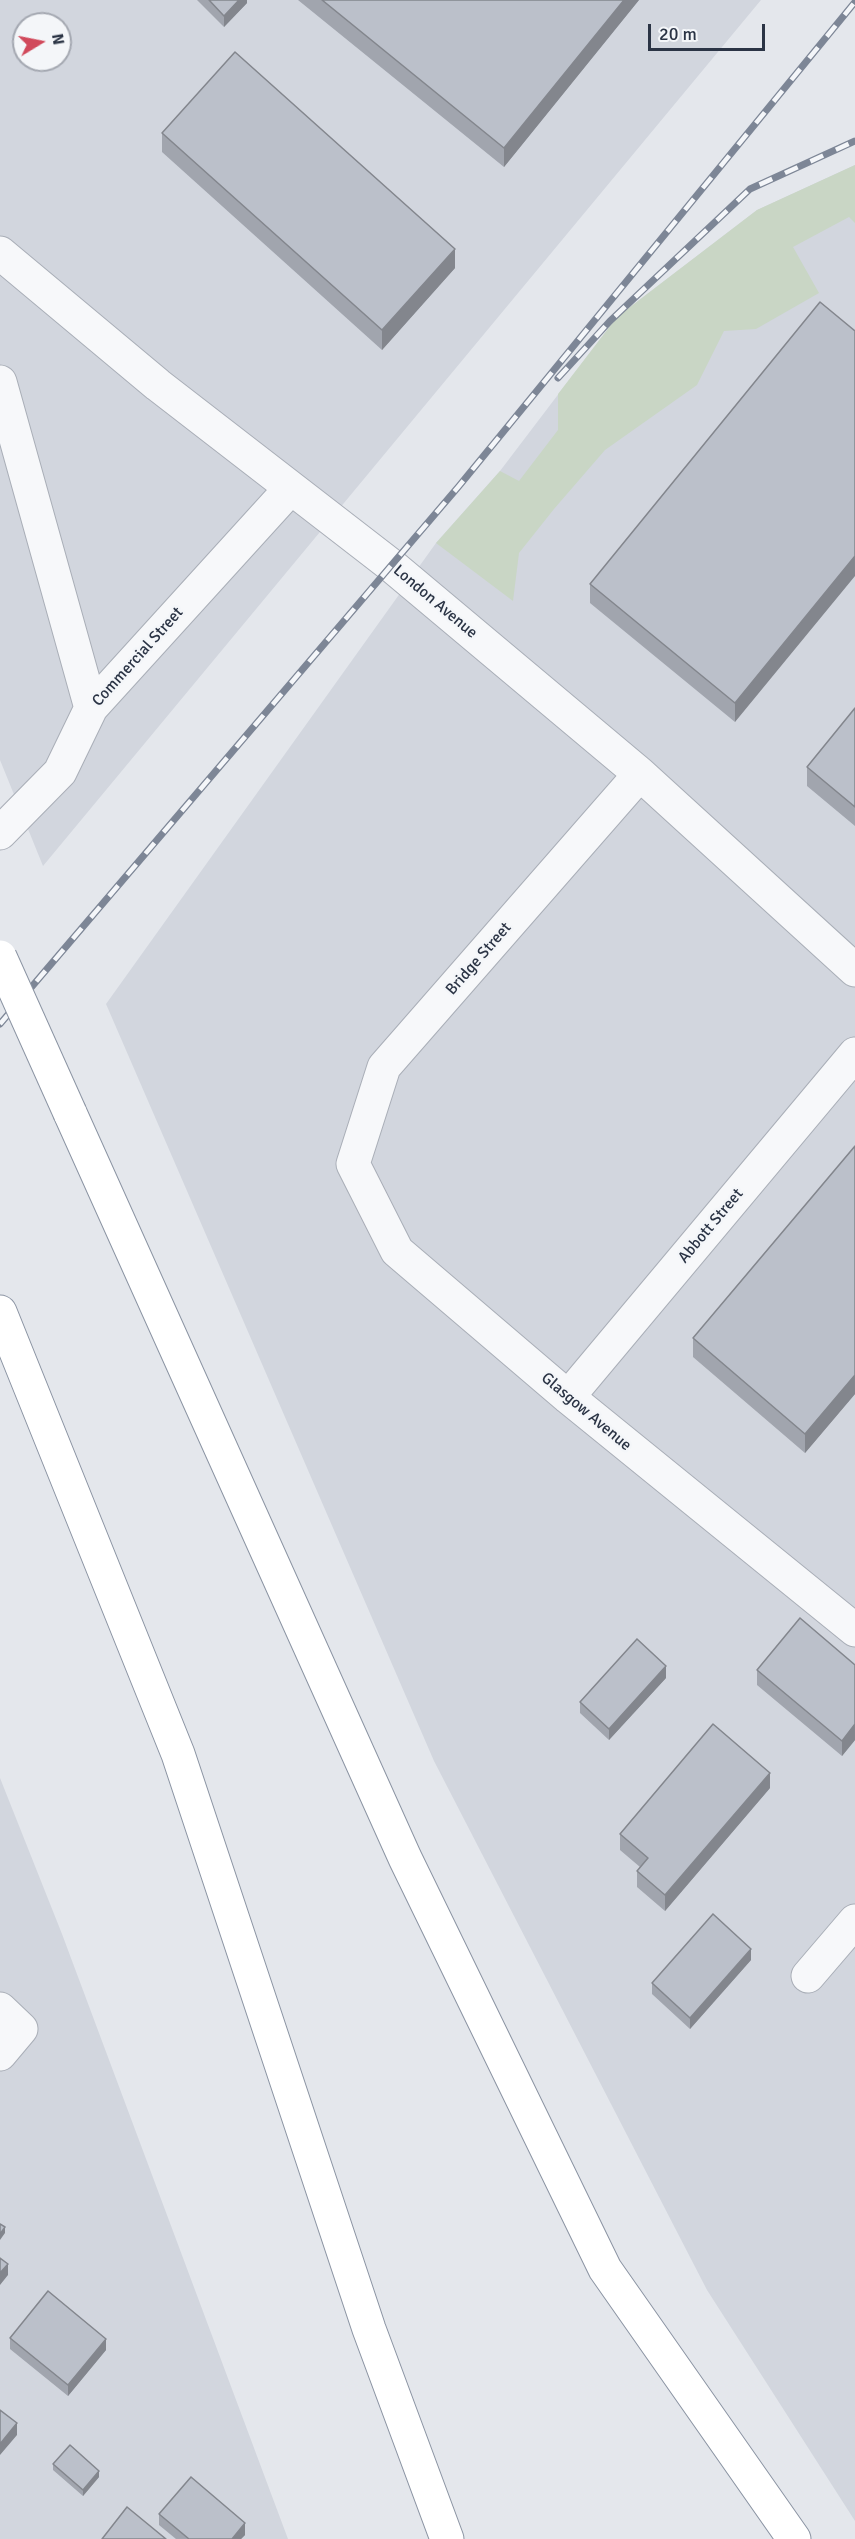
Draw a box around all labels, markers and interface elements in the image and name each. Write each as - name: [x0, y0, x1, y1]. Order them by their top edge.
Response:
- north arrow: [12, 12, 72, 72]
- scale bar: [651, 12, 768, 50]
- text: 20 m: [659, 23, 697, 45]
- text: N: [47, 32, 69, 46]
- street label: London Avenue: [389, 561, 481, 643]
- street label: Commercial Street: [88, 603, 188, 711]
- street label: Bridge Street: [442, 919, 516, 999]
- street label: Abbott Street: [674, 1185, 748, 1267]
- street label: Glasgow Avenue: [537, 1369, 635, 1455]

